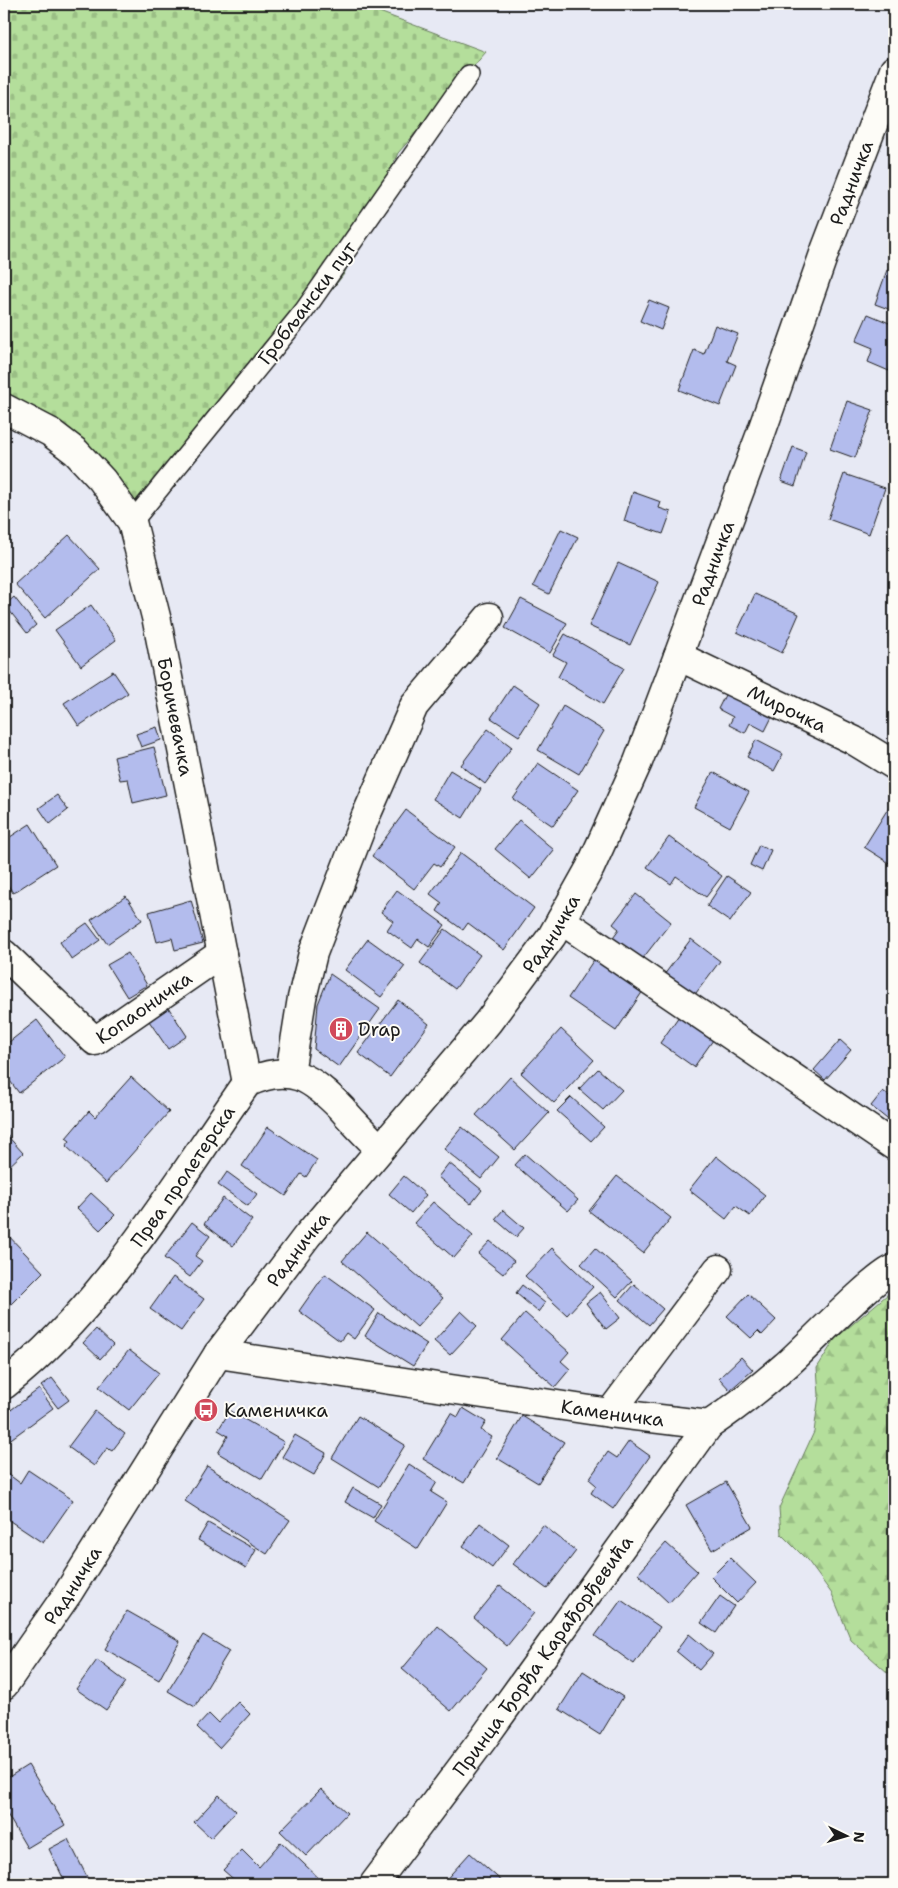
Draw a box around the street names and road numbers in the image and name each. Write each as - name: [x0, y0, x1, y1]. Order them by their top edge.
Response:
- street label: Радничка: [823, 136, 879, 229]
- street label: Гробљански пут: [252, 236, 362, 370]
- street label: Радничка: [685, 517, 740, 609]
- street label: Боричевачка: [152, 655, 199, 778]
- street label: Мирочка: [743, 679, 831, 738]
- street label: Радничка: [516, 890, 585, 978]
- street label: Копаоничка: [91, 965, 197, 1049]
- street label: Прва пролетерска: [125, 1100, 240, 1252]
- street label: Радничка: [261, 1206, 335, 1292]
- street label: Каменичка: [559, 1393, 666, 1432]
- street label: Принца Ђорђа Карађорђевића: [447, 1530, 638, 1781]
- street label: Радничка: [37, 1541, 107, 1629]

